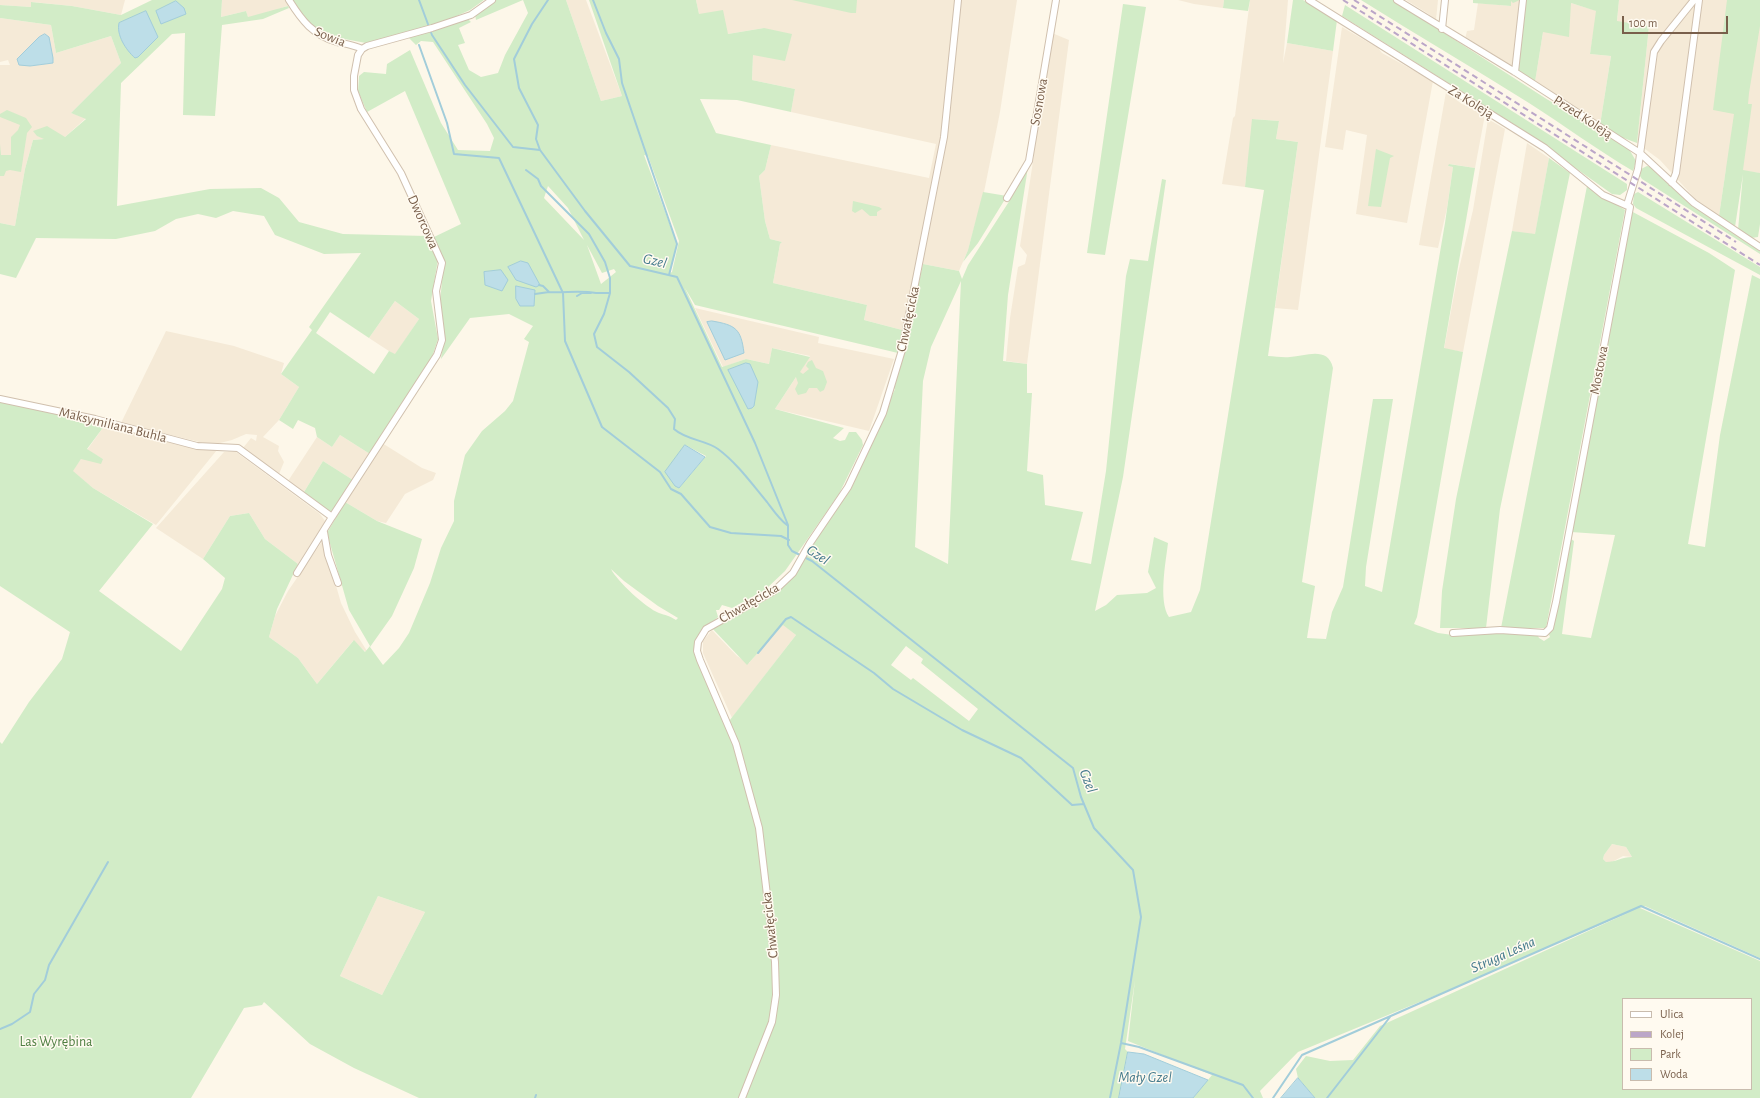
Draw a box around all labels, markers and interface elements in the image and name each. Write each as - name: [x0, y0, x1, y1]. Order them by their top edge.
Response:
- scale bar: [1624, 8, 1730, 34]
- text: 100 m: [1629, 17, 1657, 29]
- street label: Sowia: [312, 23, 348, 51]
- street label: Sosnowa: [1027, 77, 1051, 127]
- street label: Za Koleją: [1445, 82, 1497, 122]
- street label: Przed Koleją: [1550, 92, 1616, 142]
- street label: Dworcowa: [404, 192, 442, 252]
- water label: Gzel: [641, 250, 669, 272]
- street label: Chwałęcicka: [893, 285, 923, 353]
- street label: Mostowa: [1586, 344, 1612, 396]
- street label: Maksymiliana Buhla: [57, 403, 169, 447]
- water label: Gzel: [803, 541, 833, 569]
- street label: Chwałęcicka: [716, 579, 782, 627]
- water label: Gzel: [1075, 766, 1101, 796]
- street label: Chwałęcicka: [758, 891, 782, 959]
- water label: Struga Leśna: [1468, 933, 1538, 977]
- legend: [1622, 998, 1752, 1090]
- text: Ulica: [1660, 1008, 1683, 1020]
- text: Kolej: [1660, 1028, 1684, 1040]
- park label: Las Wyrębina: [19, 1034, 93, 1050]
- text: Park: [1660, 1048, 1681, 1060]
- water label: Mały Gzel: [1118, 1068, 1172, 1086]
- text: Woda: [1660, 1068, 1688, 1080]

